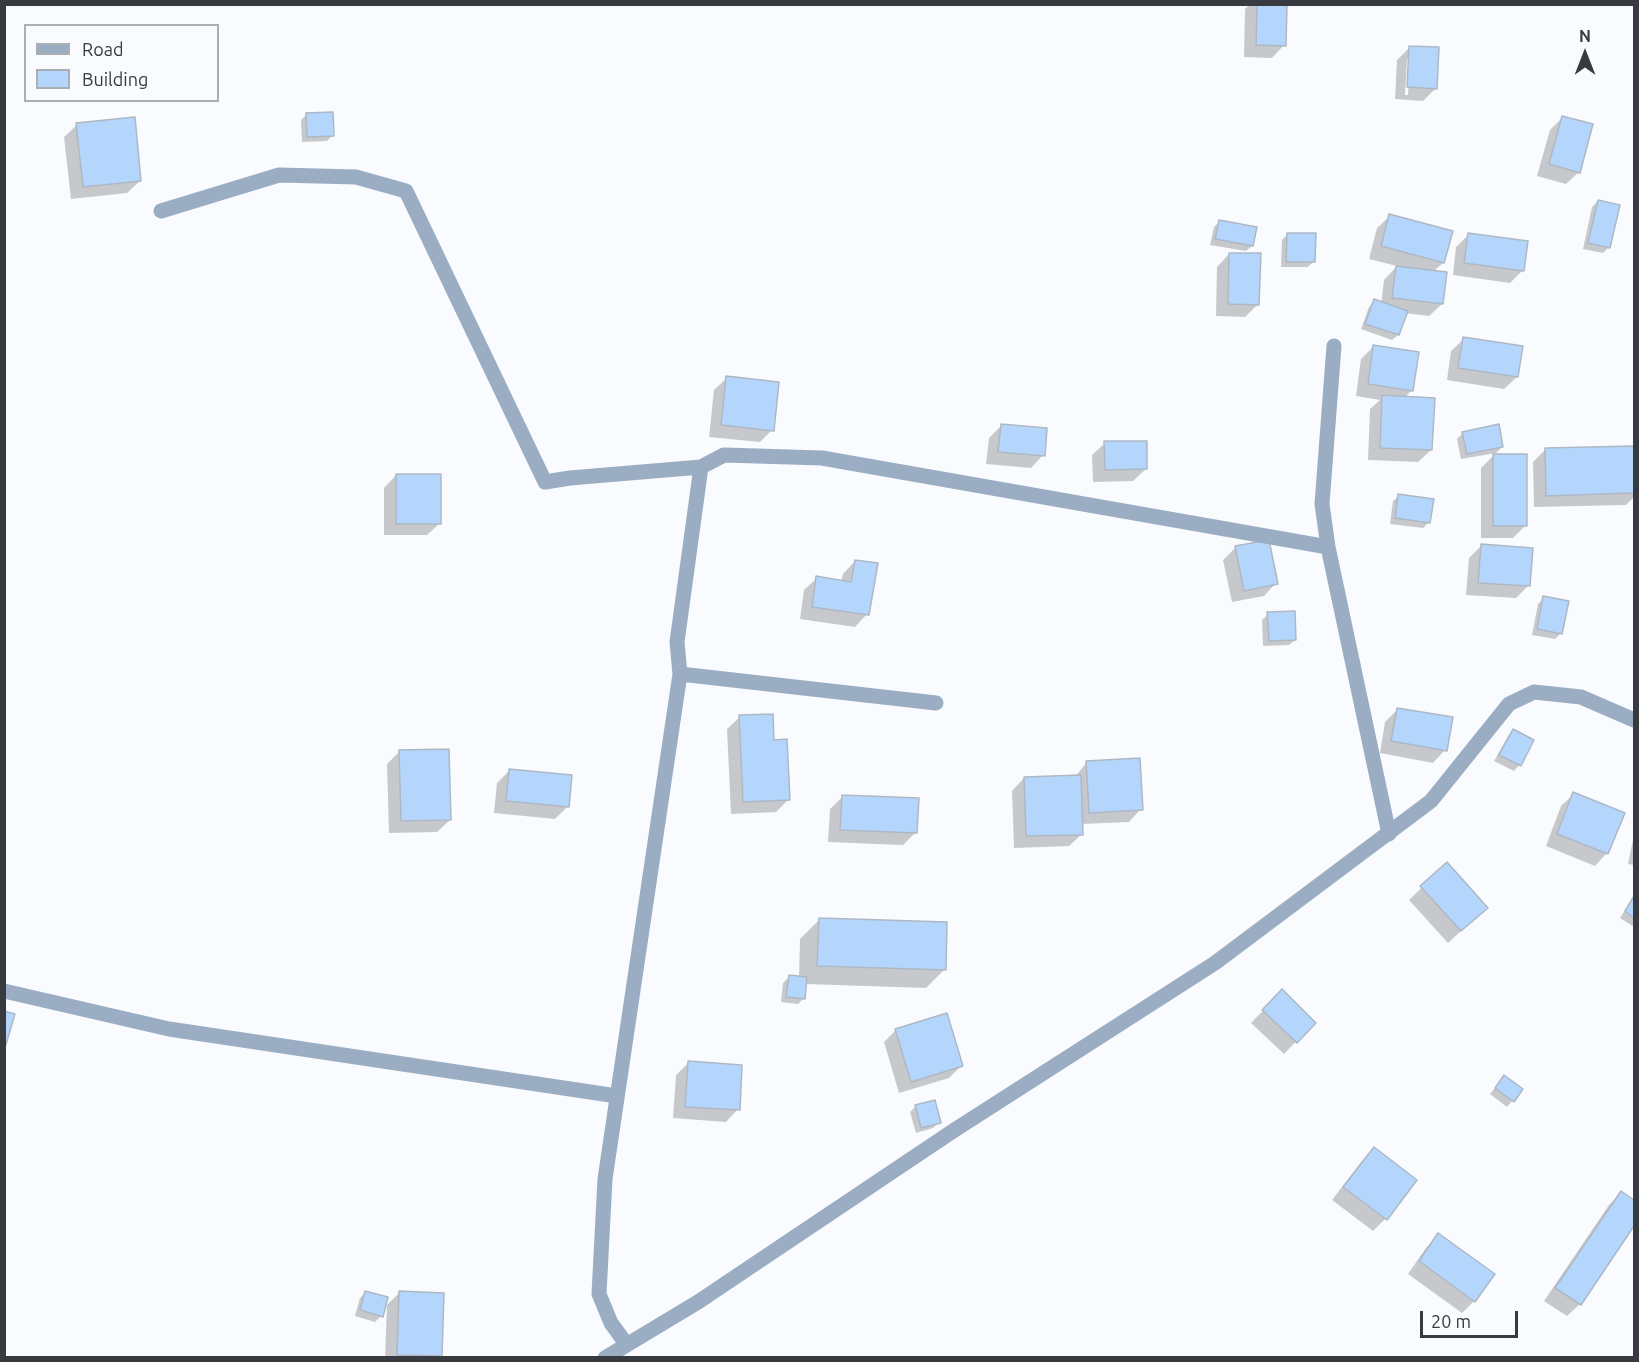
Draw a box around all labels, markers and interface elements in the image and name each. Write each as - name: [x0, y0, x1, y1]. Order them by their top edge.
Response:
- legend: [24, 24, 219, 102]
- north arrow: [1555, 24, 1615, 84]
- text: N: [1579, 27, 1591, 45]
- text: Road: [82, 39, 124, 59]
- text: Building: [82, 69, 148, 89]
- scale bar: [1423, 1299, 1520, 1337]
- text: 20 m: [1431, 1311, 1471, 1331]

